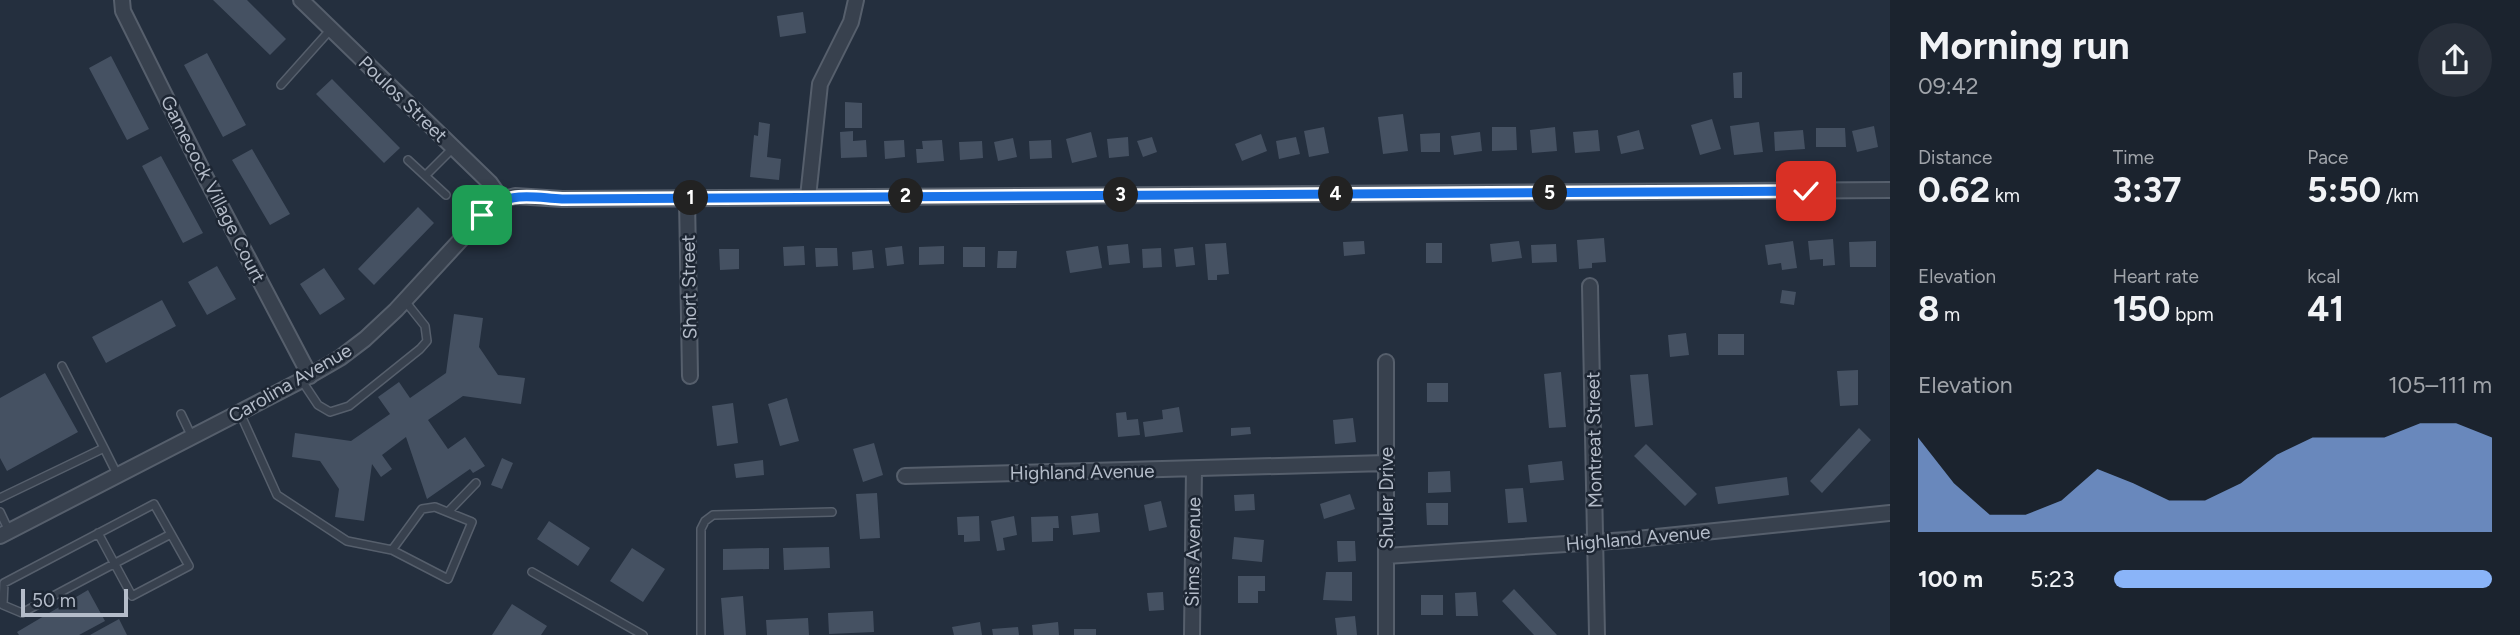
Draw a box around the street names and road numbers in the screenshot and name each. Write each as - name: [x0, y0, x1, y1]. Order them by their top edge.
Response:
- street label: Poulos Street: [354, 51, 452, 147]
- street label: Gamecock Village Court: [156, 92, 270, 286]
- street label: Short Street: [677, 234, 701, 340]
- street label: Carolina Avenue: [224, 338, 356, 428]
- street label: Montreat Street: [1581, 372, 1607, 508]
- street label: Shuler Drive: [1375, 447, 1398, 549]
- street label: Highland Avenue: [1009, 459, 1155, 485]
- street label: Sims Avenue: [1181, 497, 1205, 607]
- street label: Highland Avenue: [1565, 520, 1711, 556]

